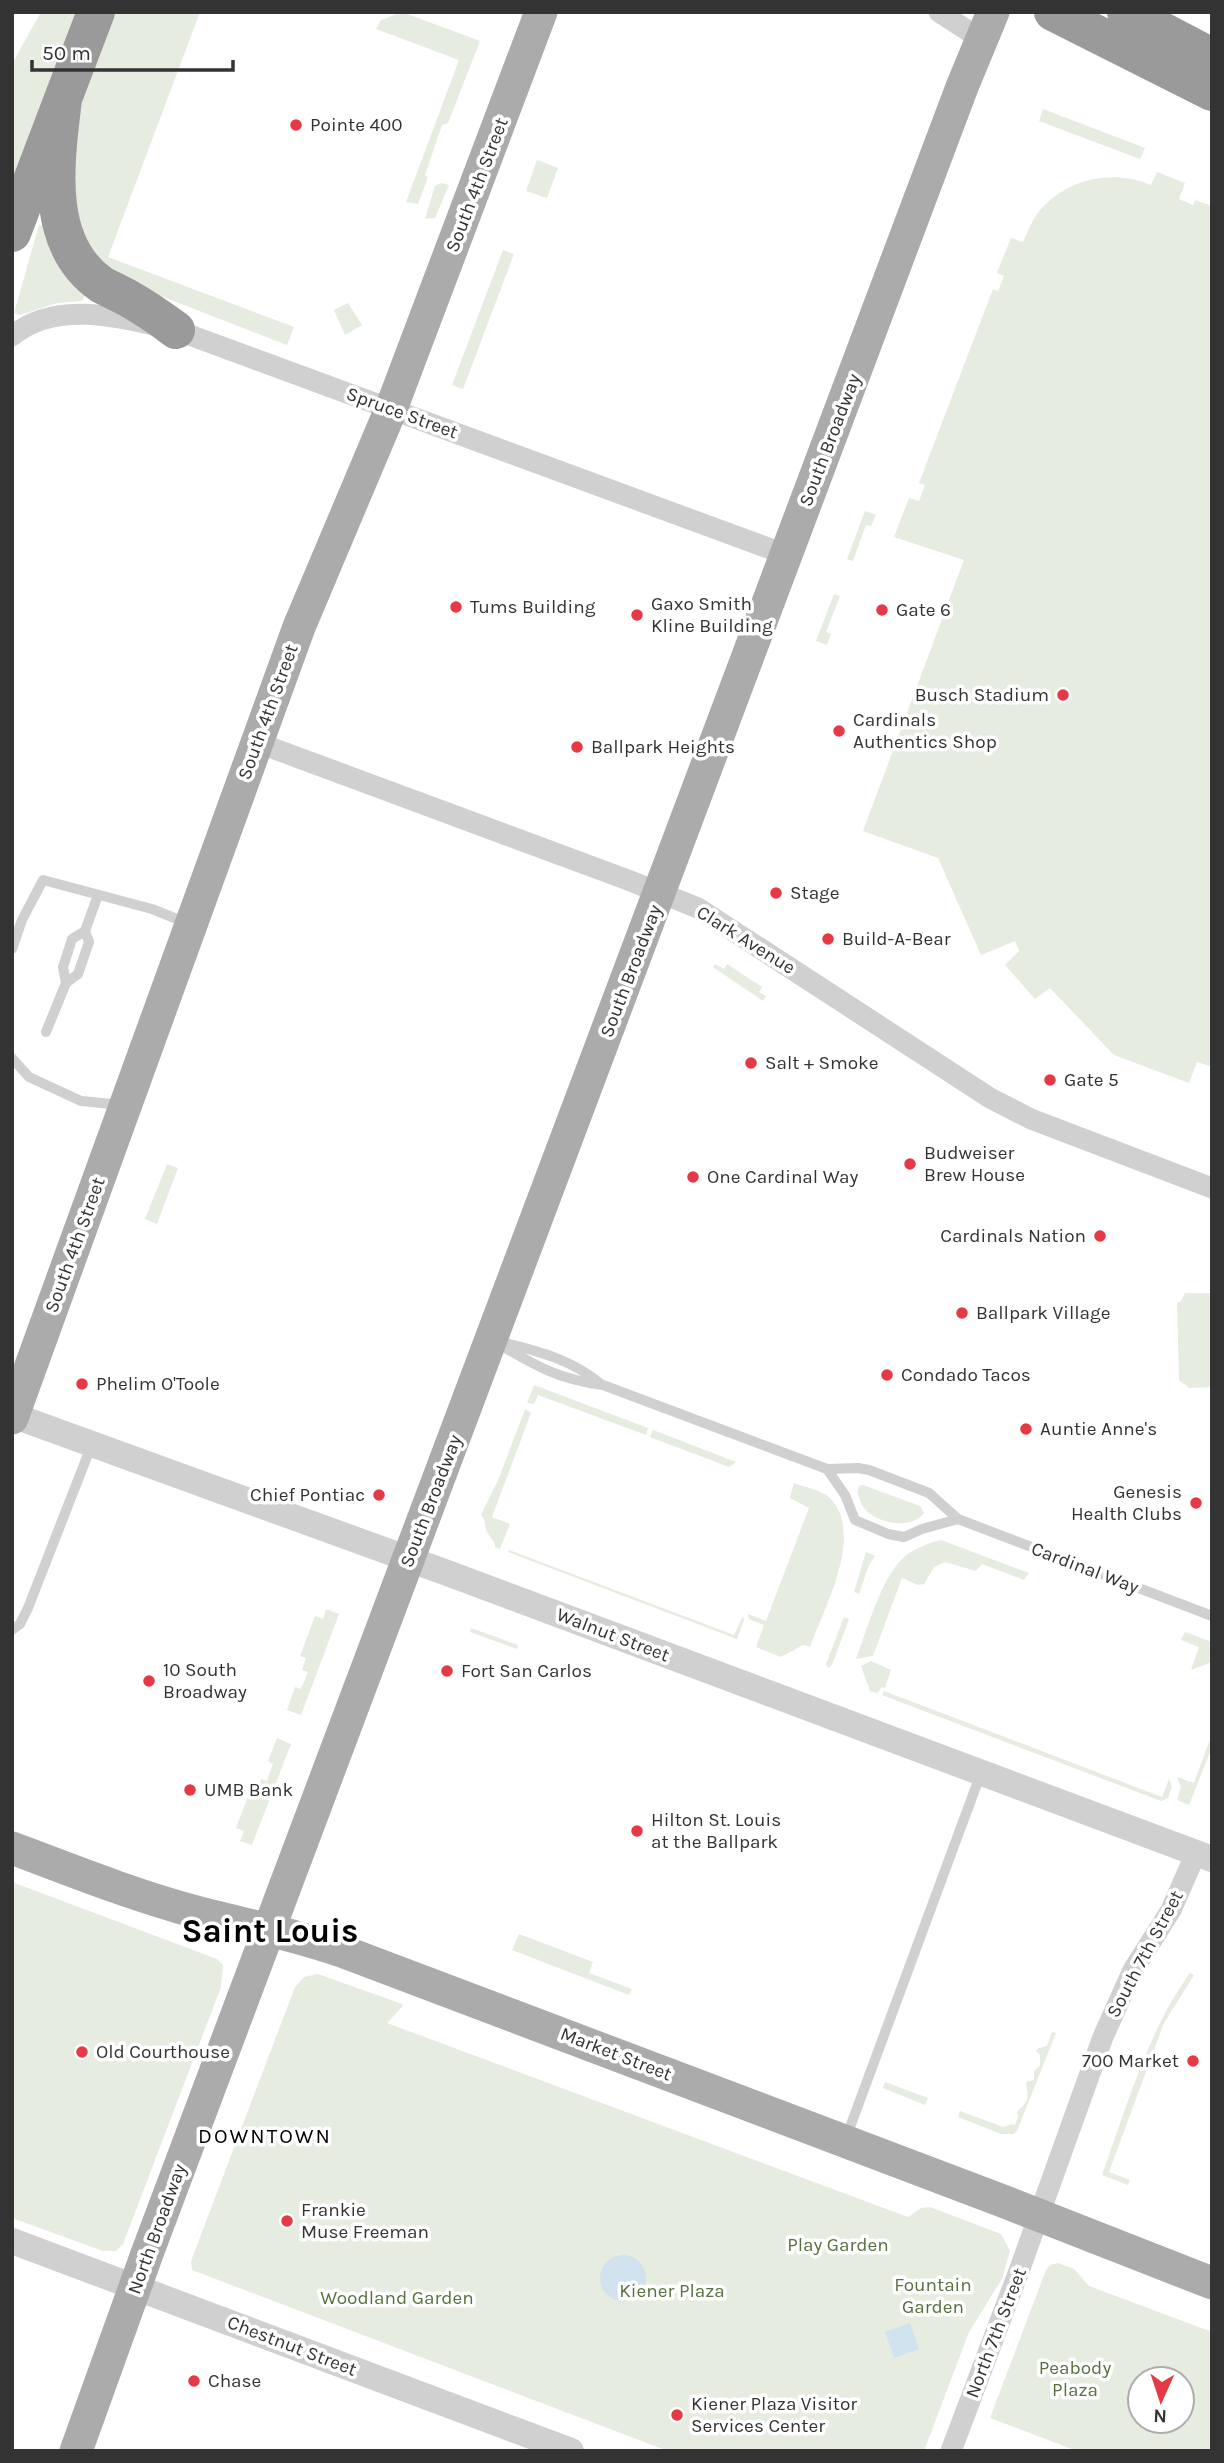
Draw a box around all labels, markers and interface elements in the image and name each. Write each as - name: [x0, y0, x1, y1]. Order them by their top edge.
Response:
- scale bar: [32, 28, 233, 72]
- text: 50 m: [42, 41, 91, 65]
- place label: Pointe 400: [310, 114, 403, 136]
- street label: South 4th Street: [441, 115, 513, 255]
- marker: Pointe 400: [288, 117, 304, 133]
- street label: South Broadway: [795, 370, 865, 509]
- street label: Spruce Street: [343, 383, 461, 443]
- place label: Gaxo Smith Kline Building: [651, 593, 773, 637]
- place label: Tums Building: [470, 596, 596, 618]
- marker: Tums Building: [448, 599, 464, 615]
- place label: Gate 6: [896, 599, 951, 621]
- marker: Gate 6: [874, 602, 890, 618]
- marker: Gaxo Smith Kline Building: [629, 607, 645, 623]
- street label: South 4th Street: [233, 641, 303, 783]
- place label: Busch Stadium: [915, 684, 1049, 706]
- marker: Busch Stadium: [1055, 687, 1071, 703]
- place label: Cardinals Authentics Shop: [853, 709, 997, 753]
- marker: Cardinals Authentics Shop: [831, 723, 847, 739]
- place label: Ballpark Heights: [591, 736, 735, 758]
- marker: Ballpark Heights: [569, 739, 585, 755]
- place label: Stage: [790, 882, 840, 904]
- marker: Stage: [768, 885, 784, 901]
- street label: South Broadway: [596, 901, 666, 1040]
- street label: Clark Avenue: [693, 901, 799, 979]
- place label: Build-A-Bear: [842, 928, 951, 950]
- marker: Build-A-Bear: [820, 931, 836, 947]
- place label: Salt + Smoke: [765, 1052, 879, 1074]
- marker: Salt + Smoke: [743, 1055, 759, 1071]
- place label: Gate 5: [1064, 1069, 1119, 1091]
- marker: Gate 5: [1042, 1072, 1058, 1088]
- place label: Budweiser Brew House: [924, 1142, 1025, 1186]
- marker: Budweiser Brew House: [902, 1156, 918, 1172]
- place label: One Cardinal Way: [707, 1166, 858, 1188]
- marker: One Cardinal Way: [685, 1169, 701, 1185]
- street label: South 4th Street: [40, 1174, 110, 1316]
- place label: Cardinals Nation: [940, 1225, 1086, 1247]
- marker: Cardinals Nation: [1092, 1228, 1108, 1244]
- place label: Ballpark Village: [976, 1302, 1111, 1324]
- marker: Ballpark Village: [954, 1305, 970, 1321]
- place label: Condado Tacos: [901, 1364, 1031, 1386]
- marker: Condado Tacos: [879, 1367, 895, 1383]
- place label: Phelim O'Toole: [96, 1373, 220, 1395]
- marker: Phelim O'Toole: [74, 1376, 90, 1392]
- place label: Auntie Anne's: [1040, 1418, 1157, 1440]
- marker: Auntie Anne's: [1018, 1421, 1034, 1437]
- street label: South Broadway: [396, 1431, 466, 1570]
- place label: Genesis Health Clubs: [1071, 1481, 1182, 1525]
- place label: Chief Pontiac: [250, 1484, 365, 1506]
- marker: Chief Pontiac: [371, 1487, 387, 1503]
- marker: Genesis Health Clubs: [1188, 1495, 1204, 1511]
- street label: Cardinal Way: [1028, 1537, 1142, 1599]
- street label: Walnut Street: [554, 1603, 672, 1667]
- place label: 10 South Broadway: [163, 1659, 247, 1703]
- place label: Fort San Carlos: [461, 1660, 592, 1682]
- marker: Fort San Carlos: [439, 1663, 455, 1679]
- marker: 10 South Broadway: [141, 1673, 157, 1689]
- place label: UMB Bank: [204, 1779, 294, 1801]
- marker: UMB Bank: [182, 1782, 198, 1798]
- place label: Hilton St. Louis at the Ballpark: [651, 1809, 781, 1853]
- marker: Hilton St. Louis at the Ballpark: [629, 1823, 645, 1839]
- street label: South 7th Street: [1102, 1887, 1188, 2021]
- district label: Saint Louis: [182, 1912, 359, 1950]
- street label: Market Street: [557, 2023, 675, 2085]
- place label: Old Courthouse: [96, 2041, 230, 2063]
- marker: Old Courthouse: [74, 2044, 90, 2060]
- place label: 700 Market: [1082, 2050, 1179, 2072]
- marker: 700 Market: [1185, 2053, 1201, 2069]
- district label: DOWNTOWN: [198, 2124, 332, 2148]
- street label: North Broadway: [123, 2161, 191, 2297]
- place label: Frankie Muse Freeman: [301, 2199, 429, 2243]
- marker: Frankie Muse Freeman: [279, 2213, 295, 2229]
- park label: Play Garden: [787, 2234, 889, 2256]
- street label: North 7th Street: [961, 2265, 1031, 2401]
- park label: Fountain Garden: [894, 2274, 972, 2318]
- park label: Kiener Plaza: [619, 2280, 725, 2302]
- park label: Woodland Garden: [320, 2287, 474, 2309]
- street label: Chestnut Street: [224, 2311, 360, 2381]
- park label: Peabody Plaza: [1039, 2357, 1111, 2401]
- north arrow: [1126, 2365, 1196, 2435]
- place label: Chase: [208, 2370, 261, 2392]
- marker: Chase: [186, 2373, 202, 2389]
- place label: Kiener Plaza Visitor Services Center: [691, 2393, 857, 2437]
- text: N: [1153, 2405, 1168, 2427]
- marker: Kiener Plaza Visitor Services Center: [669, 2407, 685, 2423]

